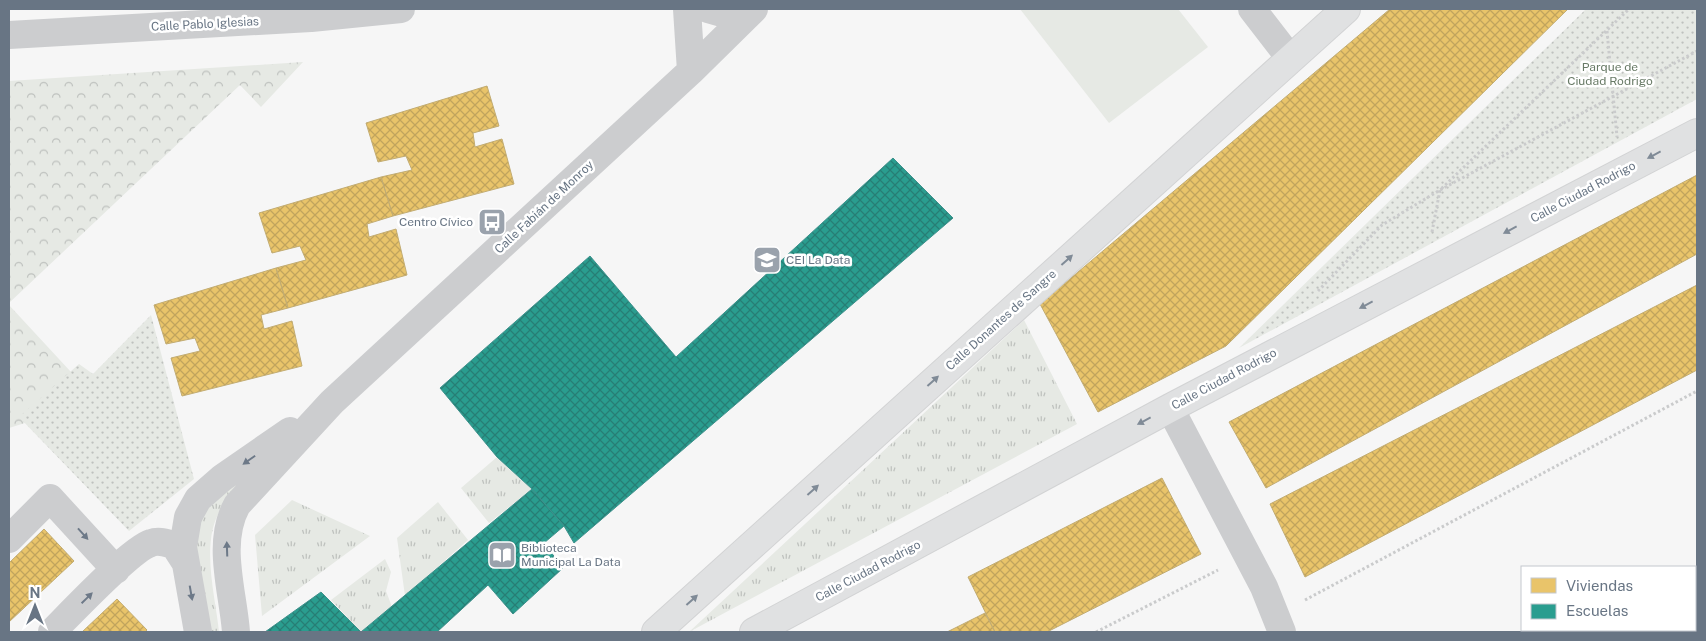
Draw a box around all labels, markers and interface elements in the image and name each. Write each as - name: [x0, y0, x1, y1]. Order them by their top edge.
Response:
- street label: Calle Pablo Iglesias: [151, 14, 259, 34]
- park label: Parque de Ciudad Rodrigo: [1567, 60, 1653, 88]
- one-way arrow: [1647, 151, 1661, 159]
- street label: Calle Fabián de Monroy: [492, 157, 597, 256]
- street label: Calle Ciudad Rodrigo: [1528, 158, 1638, 226]
- bus stop icon: Centro Cívico: [477, 207, 507, 237]
- place label: Centro Cívico: [399, 215, 473, 229]
- one-way arrow: [1503, 226, 1517, 234]
- school or university icon: CEI La Data: [752, 245, 782, 275]
- place label: CEI La Data: [786, 253, 850, 267]
- one-way arrow: [1060, 255, 1073, 266]
- street label: Calle Donantes de Sangre: [943, 267, 1059, 373]
- one-way arrow: [1359, 301, 1373, 309]
- street label: Calle Ciudad Rodrigo: [1169, 345, 1279, 413]
- one-way arrow: [927, 375, 939, 387]
- one-way arrow: [1138, 417, 1151, 426]
- one-way arrow: [242, 455, 255, 465]
- one-way arrow: [806, 485, 819, 496]
- one-way arrow: [77, 528, 89, 540]
- street label: Calle Ciudad Rodrigo: [813, 537, 923, 605]
- library icon: Biblioteca Municipal La Data: [487, 540, 517, 570]
- one-way arrow: [223, 541, 231, 557]
- place label: Biblioteca Municipal La Data: [521, 541, 621, 569]
- legend: [1521, 566, 1696, 631]
- text: Viviendas: [1566, 577, 1633, 594]
- north arrow: [10, 581, 60, 631]
- text: N: [30, 585, 40, 601]
- one-way arrow: [187, 586, 195, 602]
- one-way arrow: [81, 592, 93, 604]
- one-way arrow: [686, 594, 699, 605]
- text: Escuelas: [1566, 602, 1628, 619]

